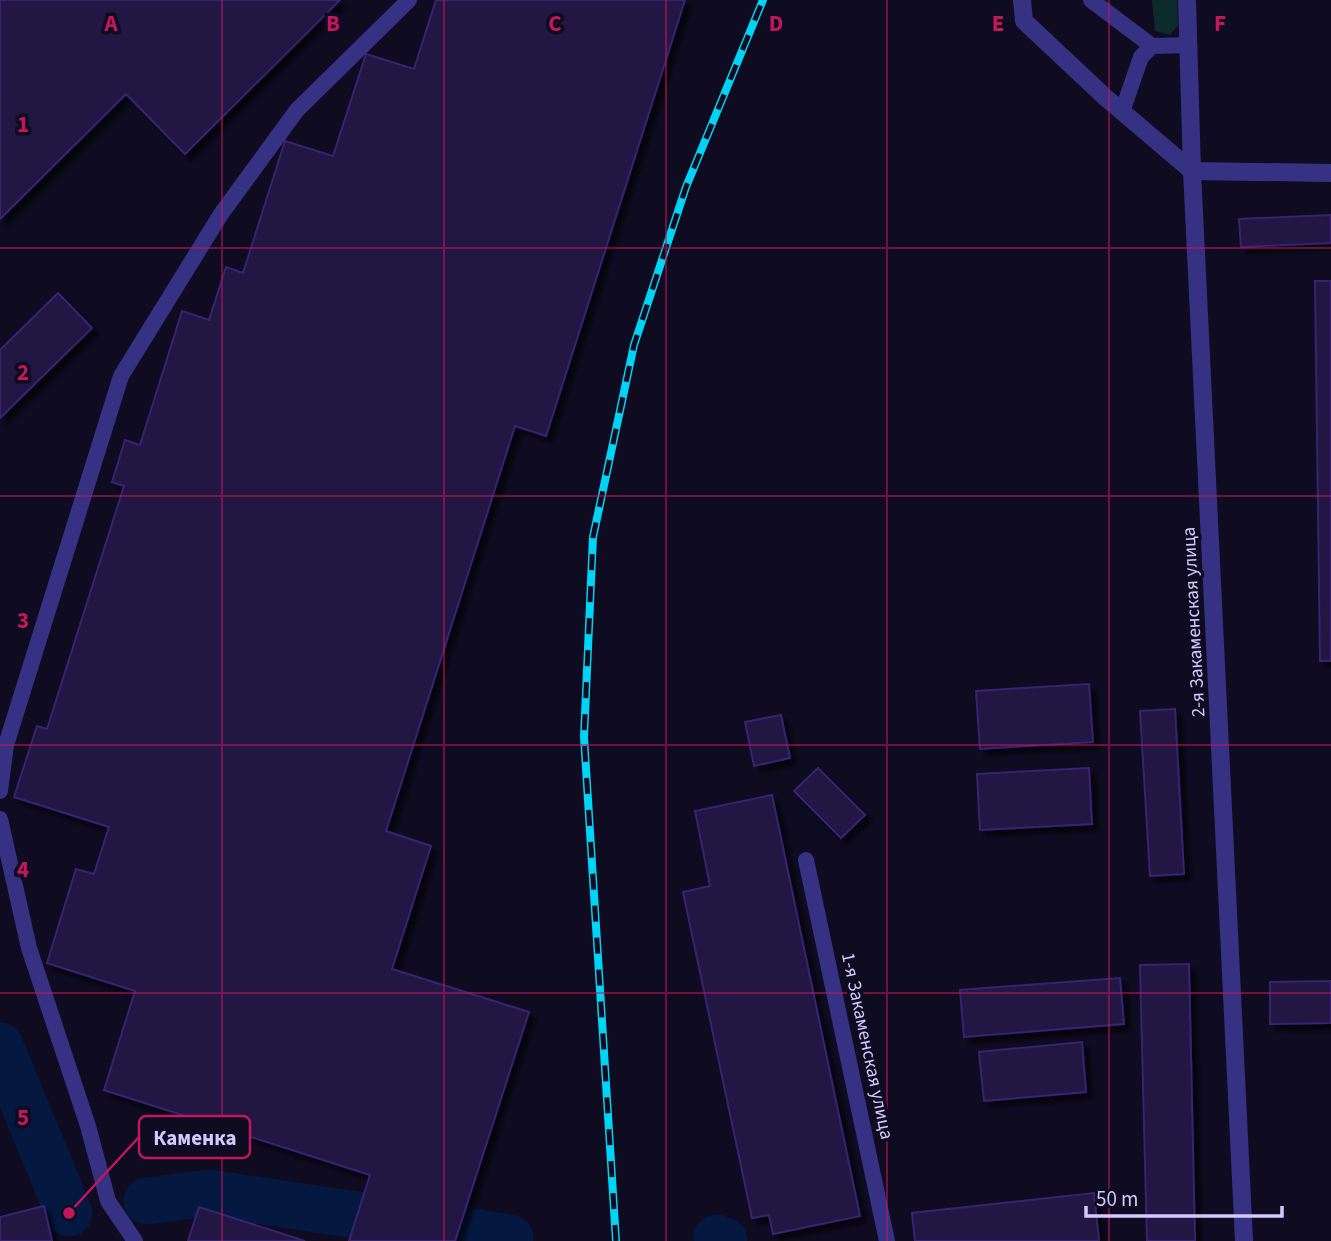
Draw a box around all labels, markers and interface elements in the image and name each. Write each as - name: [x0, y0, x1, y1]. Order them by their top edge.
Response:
- text: A: [103, 7, 118, 40]
- text: B: [326, 7, 340, 40]
- text: C: [548, 7, 562, 40]
- text: D: [769, 7, 783, 40]
- text: E: [992, 7, 1004, 40]
- text: F: [1214, 7, 1226, 40]
- text: 1: [17, 108, 29, 141]
- text: 2: [17, 356, 29, 389]
- street label: 2-я Закаменская улица: [1176, 526, 1212, 718]
- text: 3: [17, 604, 29, 637]
- text: 4: [17, 853, 29, 886]
- street label: 1-я Закаменская улица: [834, 950, 900, 1142]
- text: 5: [17, 1101, 29, 1134]
- callout: Каменка: [139, 1116, 250, 1158]
- text: Каменка: [153, 1123, 237, 1153]
- scale bar: [1086, 1174, 1282, 1218]
- text: 50 m: [1096, 1184, 1138, 1214]

